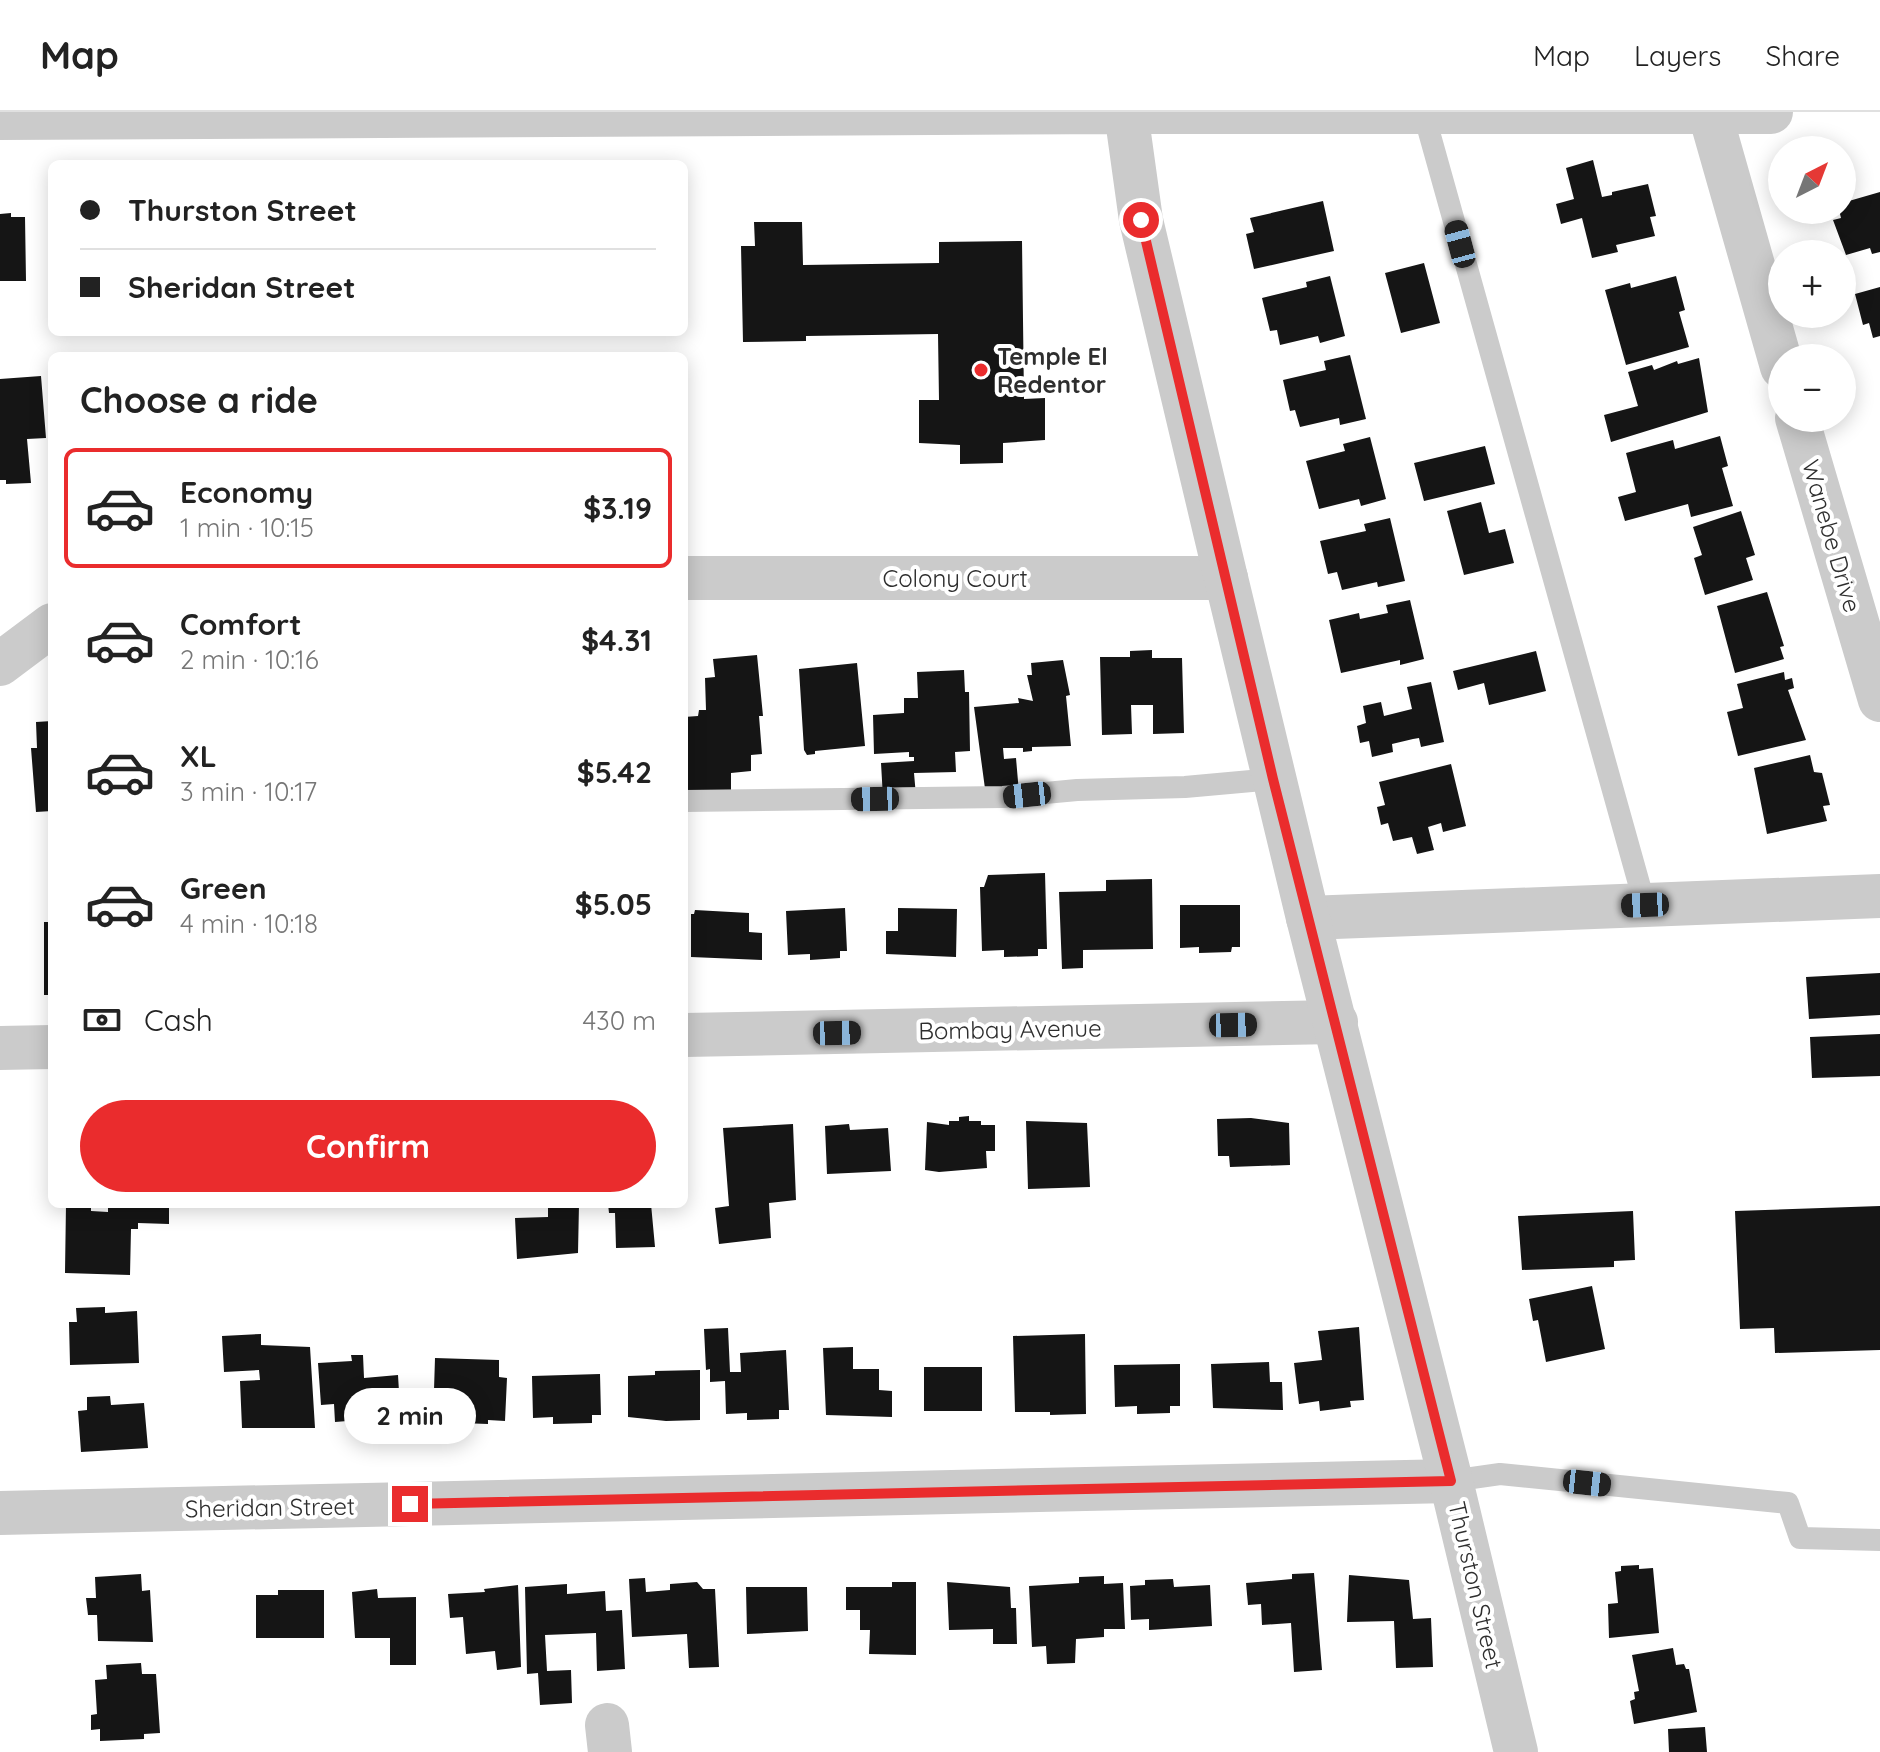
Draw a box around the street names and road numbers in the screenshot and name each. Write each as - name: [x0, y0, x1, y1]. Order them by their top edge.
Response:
- street label: Wanebe Drive: [1796, 456, 1868, 616]
- street label: Colony Court: [882, 563, 1028, 593]
- street label: Bombay Avenue: [918, 1012, 1102, 1046]
- street label: Sheridan Street: [185, 1491, 355, 1523]
- street label: Thurston Street: [1442, 1498, 1510, 1672]

